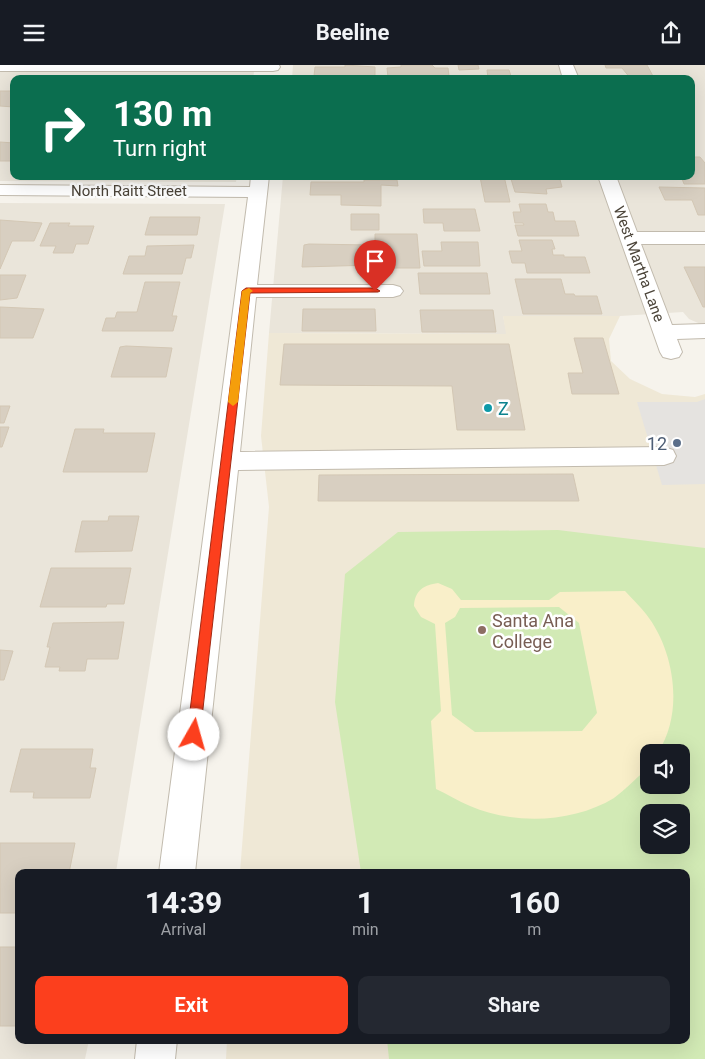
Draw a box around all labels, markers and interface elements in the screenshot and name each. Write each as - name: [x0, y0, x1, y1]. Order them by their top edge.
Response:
- icon: menu: [20, 19, 48, 47]
- icon: share: [657, 19, 685, 47]
- text: Beeline: [316, 20, 389, 45]
- text: 130 m: [113, 94, 212, 135]
- icon: right: [30, 95, 95, 160]
- text: Turn right: [113, 136, 207, 161]
- street label: North Raitt Street: [71, 182, 187, 200]
- street label: West Martha Lane: [610, 204, 668, 324]
- pin: [354, 240, 396, 291]
- icon: arrive: [361, 247, 389, 275]
- place label: Z: [498, 398, 509, 419]
- marker: Z: [482, 402, 494, 414]
- place label: 12: [647, 433, 667, 454]
- marker: 12: [671, 437, 683, 449]
- place label: Santa Ana College: [492, 610, 574, 652]
- marker: Santa Ana College: [476, 624, 488, 636]
- position arrow: [167, 708, 219, 760]
- map controls: [640, 744, 690, 854]
- button: sound: [640, 744, 690, 794]
- button: layers: [640, 804, 690, 854]
- text: 14:39: [145, 885, 222, 920]
- text: 1: [357, 885, 374, 920]
- text: 160: [509, 885, 560, 920]
- text: Arrival: [161, 920, 206, 939]
- text: min: [352, 920, 379, 939]
- text: m: [527, 920, 541, 939]
- button: Exit: [35, 976, 348, 1034]
- button: Share: [358, 976, 670, 1034]

